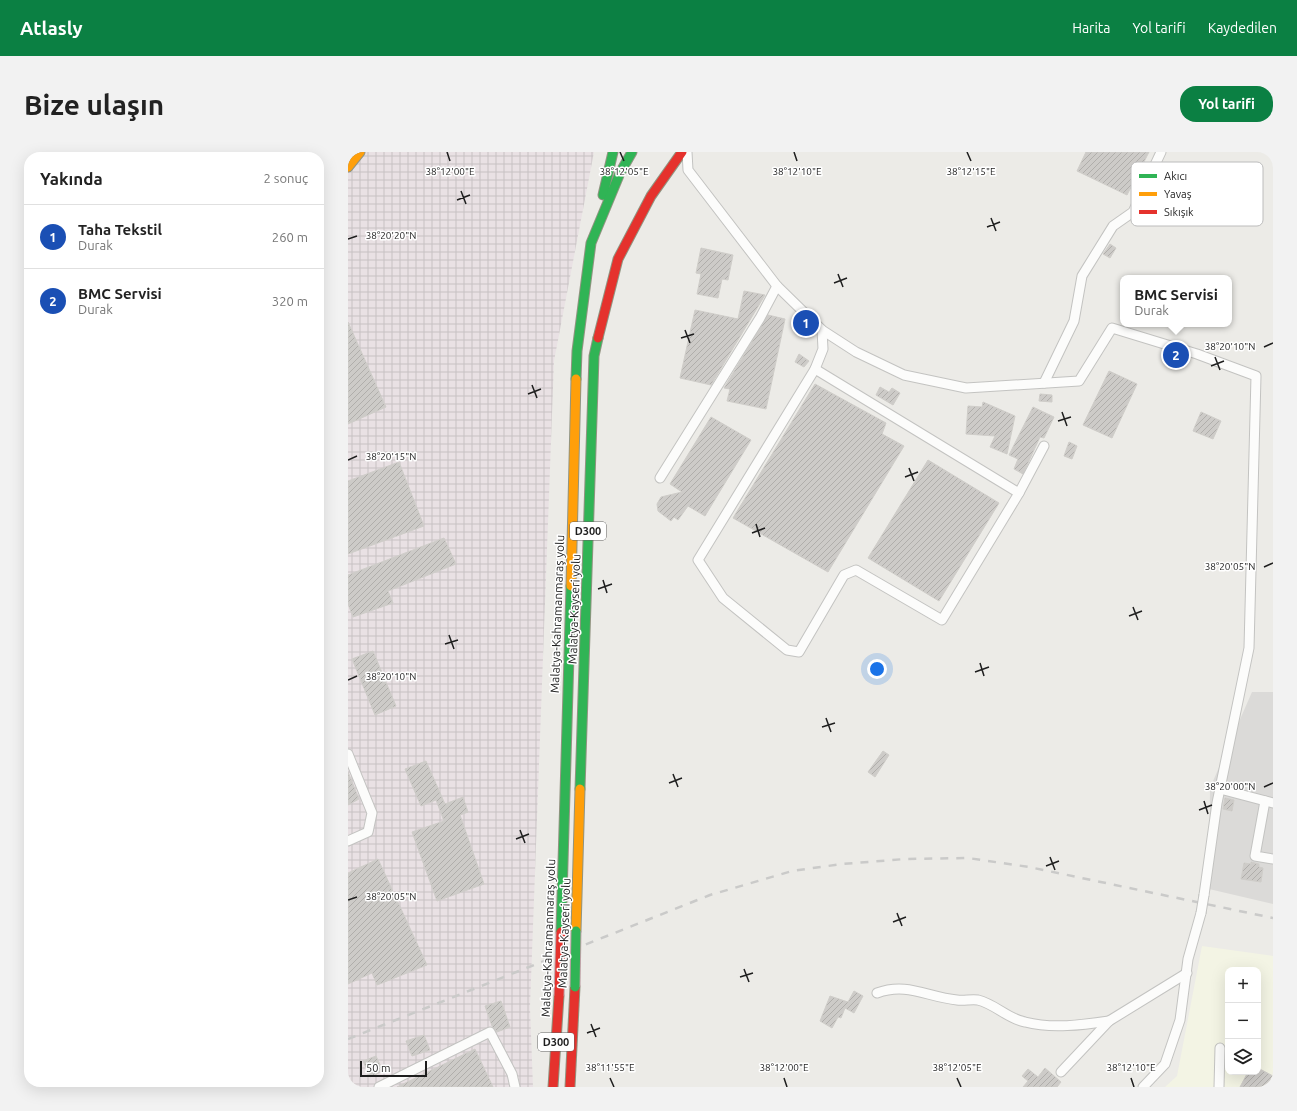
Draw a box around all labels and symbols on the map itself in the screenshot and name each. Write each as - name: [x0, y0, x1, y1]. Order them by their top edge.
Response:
- legend: [1131, 162, 1263, 226]
- text: 38°12'00"E: [425, 166, 475, 177]
- text: 38°12'05"E: [599, 166, 649, 177]
- text: 38°12'10"E: [772, 166, 822, 177]
- text: 38°12'15"E: [946, 166, 996, 177]
- text: Akıcı: [1164, 170, 1187, 182]
- text: Yavaş: [1164, 188, 1192, 200]
- text: Sıkışık: [1164, 206, 1194, 218]
- text: 38°20'20"N: [366, 230, 416, 241]
- pin: 1: [793, 308, 819, 338]
- pin: 2: [1163, 340, 1189, 370]
- text: 38°20'10"N: [1205, 341, 1255, 352]
- text: 38°20'15"N: [366, 451, 416, 462]
- road number: D300: [570, 522, 606, 540]
- street label: Malatya-Kahramanmaraş yolu: [548, 535, 566, 693]
- street label: Malatya-Kayseri yolu: [566, 554, 582, 664]
- text: 38°20'05"N: [1205, 561, 1255, 572]
- your location: [867, 659, 887, 679]
- text: 38°20'10"N: [366, 671, 416, 682]
- text: 38°20'00"N: [1205, 781, 1255, 792]
- street label: Malatya-Kahramanmaraş yolu: [539, 859, 557, 1017]
- street label: Malatya-Kayseri yolu: [556, 878, 572, 988]
- text: 38°20'05"N: [366, 891, 416, 902]
- road number: D300: [538, 1033, 574, 1051]
- scale bar: [360, 1059, 427, 1078]
- text: 38°11'55"E: [585, 1062, 635, 1073]
- text: 38°12'00"E: [759, 1062, 809, 1073]
- text: 38°12'05"E: [932, 1062, 982, 1073]
- text: 38°12'10"E: [1106, 1062, 1156, 1073]

